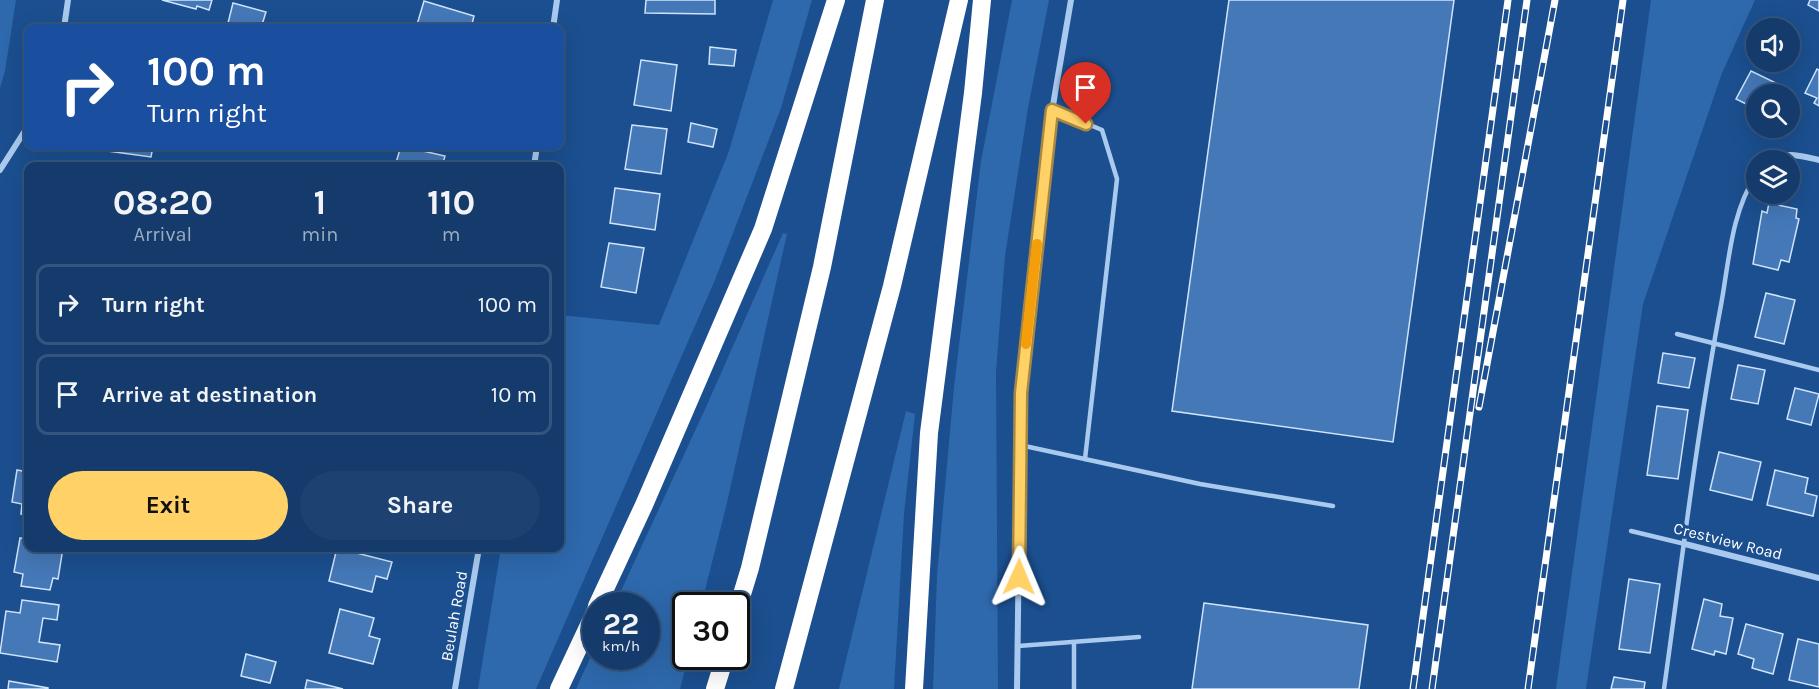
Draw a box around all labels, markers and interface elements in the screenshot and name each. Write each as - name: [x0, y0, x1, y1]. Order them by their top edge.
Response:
- map controls: [1746, 18, 1800, 204]
- button: sound: [1746, 18, 1800, 72]
- text: 100 m: [147, 46, 266, 96]
- icon: right: [48, 48, 126, 126]
- pin: [1060, 62, 1111, 124]
- icon: arrive: [1069, 71, 1102, 104]
- button: search: [1746, 84, 1800, 138]
- text: Turn right: [147, 97, 267, 129]
- button: layers: [1746, 150, 1800, 204]
- text: 08:20: [113, 181, 213, 223]
- text: 1: [314, 181, 326, 223]
- text: 110: [427, 181, 475, 223]
- text: Arrival: [133, 223, 192, 246]
- text: min: [302, 223, 338, 246]
- text: m: [442, 223, 461, 246]
- icon: right: [51, 288, 84, 321]
- text: Turn right: [102, 292, 205, 318]
- text: 100 m: [478, 292, 537, 318]
- icon: arrive: [51, 378, 84, 411]
- text: Arrive at destination: [102, 382, 317, 408]
- text: 10 m: [491, 382, 537, 408]
- button: Exit: [48, 471, 288, 540]
- button: Share: [300, 471, 540, 540]
- street label: Crestview Road: [1672, 518, 1784, 564]
- position arrow: [987, 545, 1051, 609]
- street label: Beulah Road: [437, 569, 471, 663]
- speed limit sign: 30: [672, 592, 750, 670]
- text: 22: [603, 606, 639, 642]
- text: km/h: [602, 637, 640, 655]

